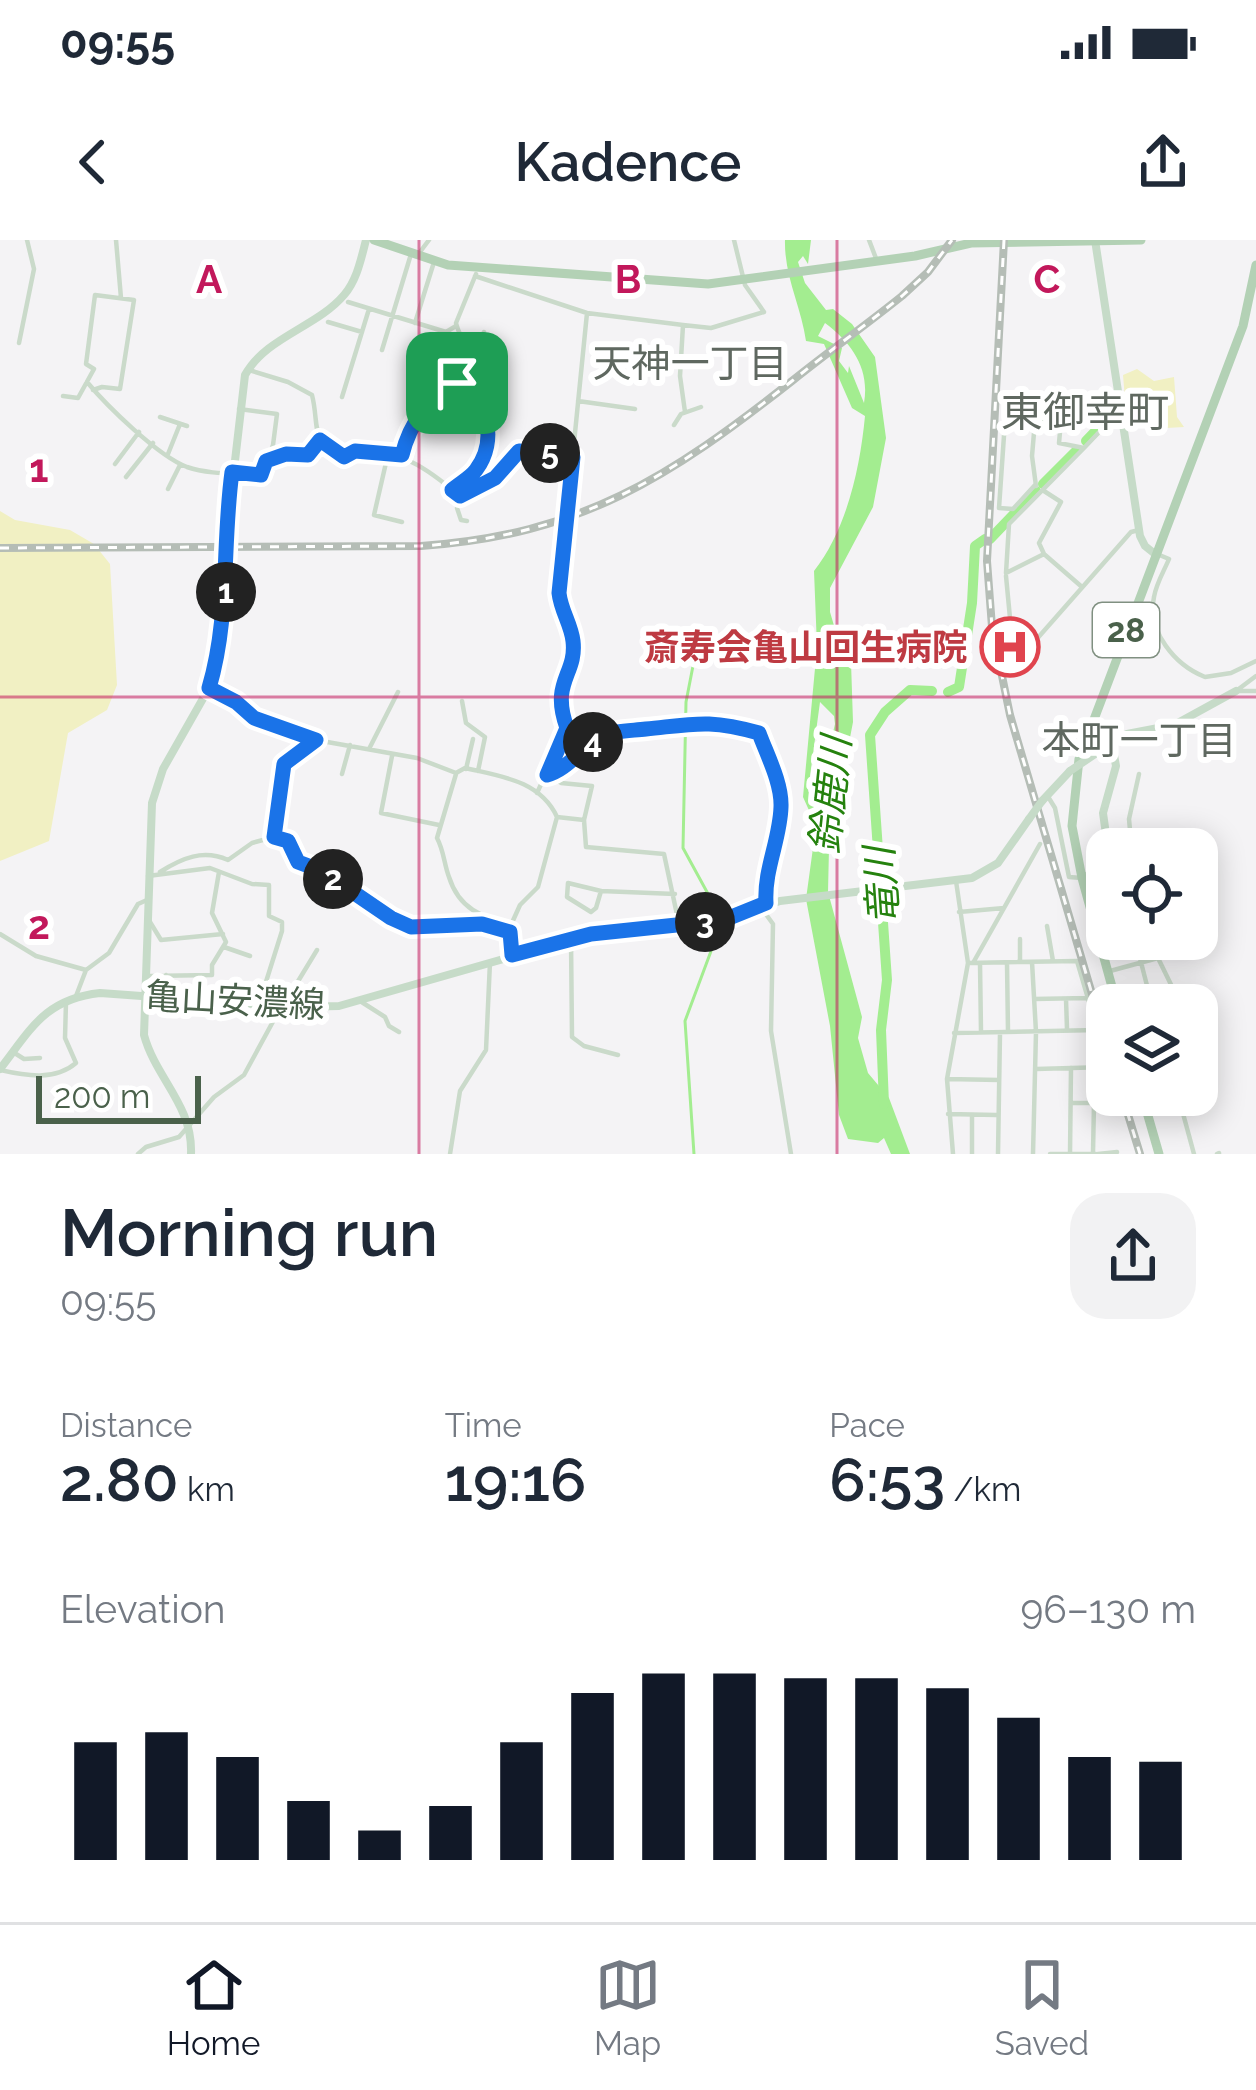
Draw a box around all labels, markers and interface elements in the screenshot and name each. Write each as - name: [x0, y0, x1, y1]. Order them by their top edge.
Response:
- text: 09:55: [60, 16, 175, 69]
- icon: back: [60, 129, 126, 195]
- icon: share: [1130, 129, 1196, 195]
- text: Kadence: [515, 130, 741, 194]
- text: A: [196, 256, 223, 302]
- text: B: [615, 256, 641, 302]
- text: C: [1034, 256, 1061, 302]
- pin: [406, 332, 508, 434]
- district label: 天神一丁目: [592, 340, 788, 386]
- icon: arrive: [424, 350, 490, 416]
- district label: 東御幸町: [1001, 388, 1169, 437]
- pin: 5: [520, 423, 580, 483]
- text: 5: [541, 433, 559, 472]
- text: 1: [29, 445, 49, 491]
- pin: 1: [196, 562, 256, 622]
- text: 1: [218, 572, 234, 611]
- road number: 28: [1093, 603, 1159, 657]
- hospital icon: 斎寿会亀山回生病院: [979, 616, 1041, 678]
- place label: 斎寿会亀山回生病院: [644, 626, 968, 668]
- pin: 4: [563, 712, 623, 772]
- district label: 本町一丁目: [1041, 717, 1237, 763]
- text: 4: [584, 722, 602, 761]
- water label: 鈴鹿川: [801, 730, 859, 856]
- map controls: [1086, 828, 1218, 1116]
- button: locate: [1086, 828, 1218, 960]
- water label: 竜川: [855, 842, 907, 927]
- pin: 2: [303, 849, 363, 909]
- text: 2: [324, 859, 342, 898]
- pin: 3: [675, 892, 735, 952]
- text: 2: [28, 902, 50, 948]
- text: 3: [696, 902, 714, 941]
- street label: 亀山安濃線: [144, 974, 326, 1026]
- button: layers: [1086, 984, 1218, 1116]
- scale bar: [36, 1070, 201, 1123]
- text: 200 m: [54, 1077, 150, 1116]
- button: share: [1070, 1193, 1196, 1319]
- text: Morning run: [60, 1194, 438, 1271]
- text: 09:55: [60, 1278, 157, 1324]
- text: Distance: [60, 1406, 192, 1445]
- text: Time: [445, 1406, 522, 1445]
- text: Pace: [829, 1406, 905, 1445]
- text: 2.80: [60, 1445, 179, 1515]
- text: 19:16: [445, 1445, 586, 1515]
- text: 6:53: [829, 1445, 945, 1515]
- text: km: [179, 1470, 235, 1509]
- text: /km: [945, 1470, 1021, 1509]
- text: Elevation: [60, 1586, 226, 1632]
- text: 96–130 m: [1020, 1586, 1196, 1632]
- tab: Home: [167, 1952, 260, 2063]
- tab: Map: [594, 1952, 661, 2063]
- tab: Saved: [995, 1952, 1089, 2063]

